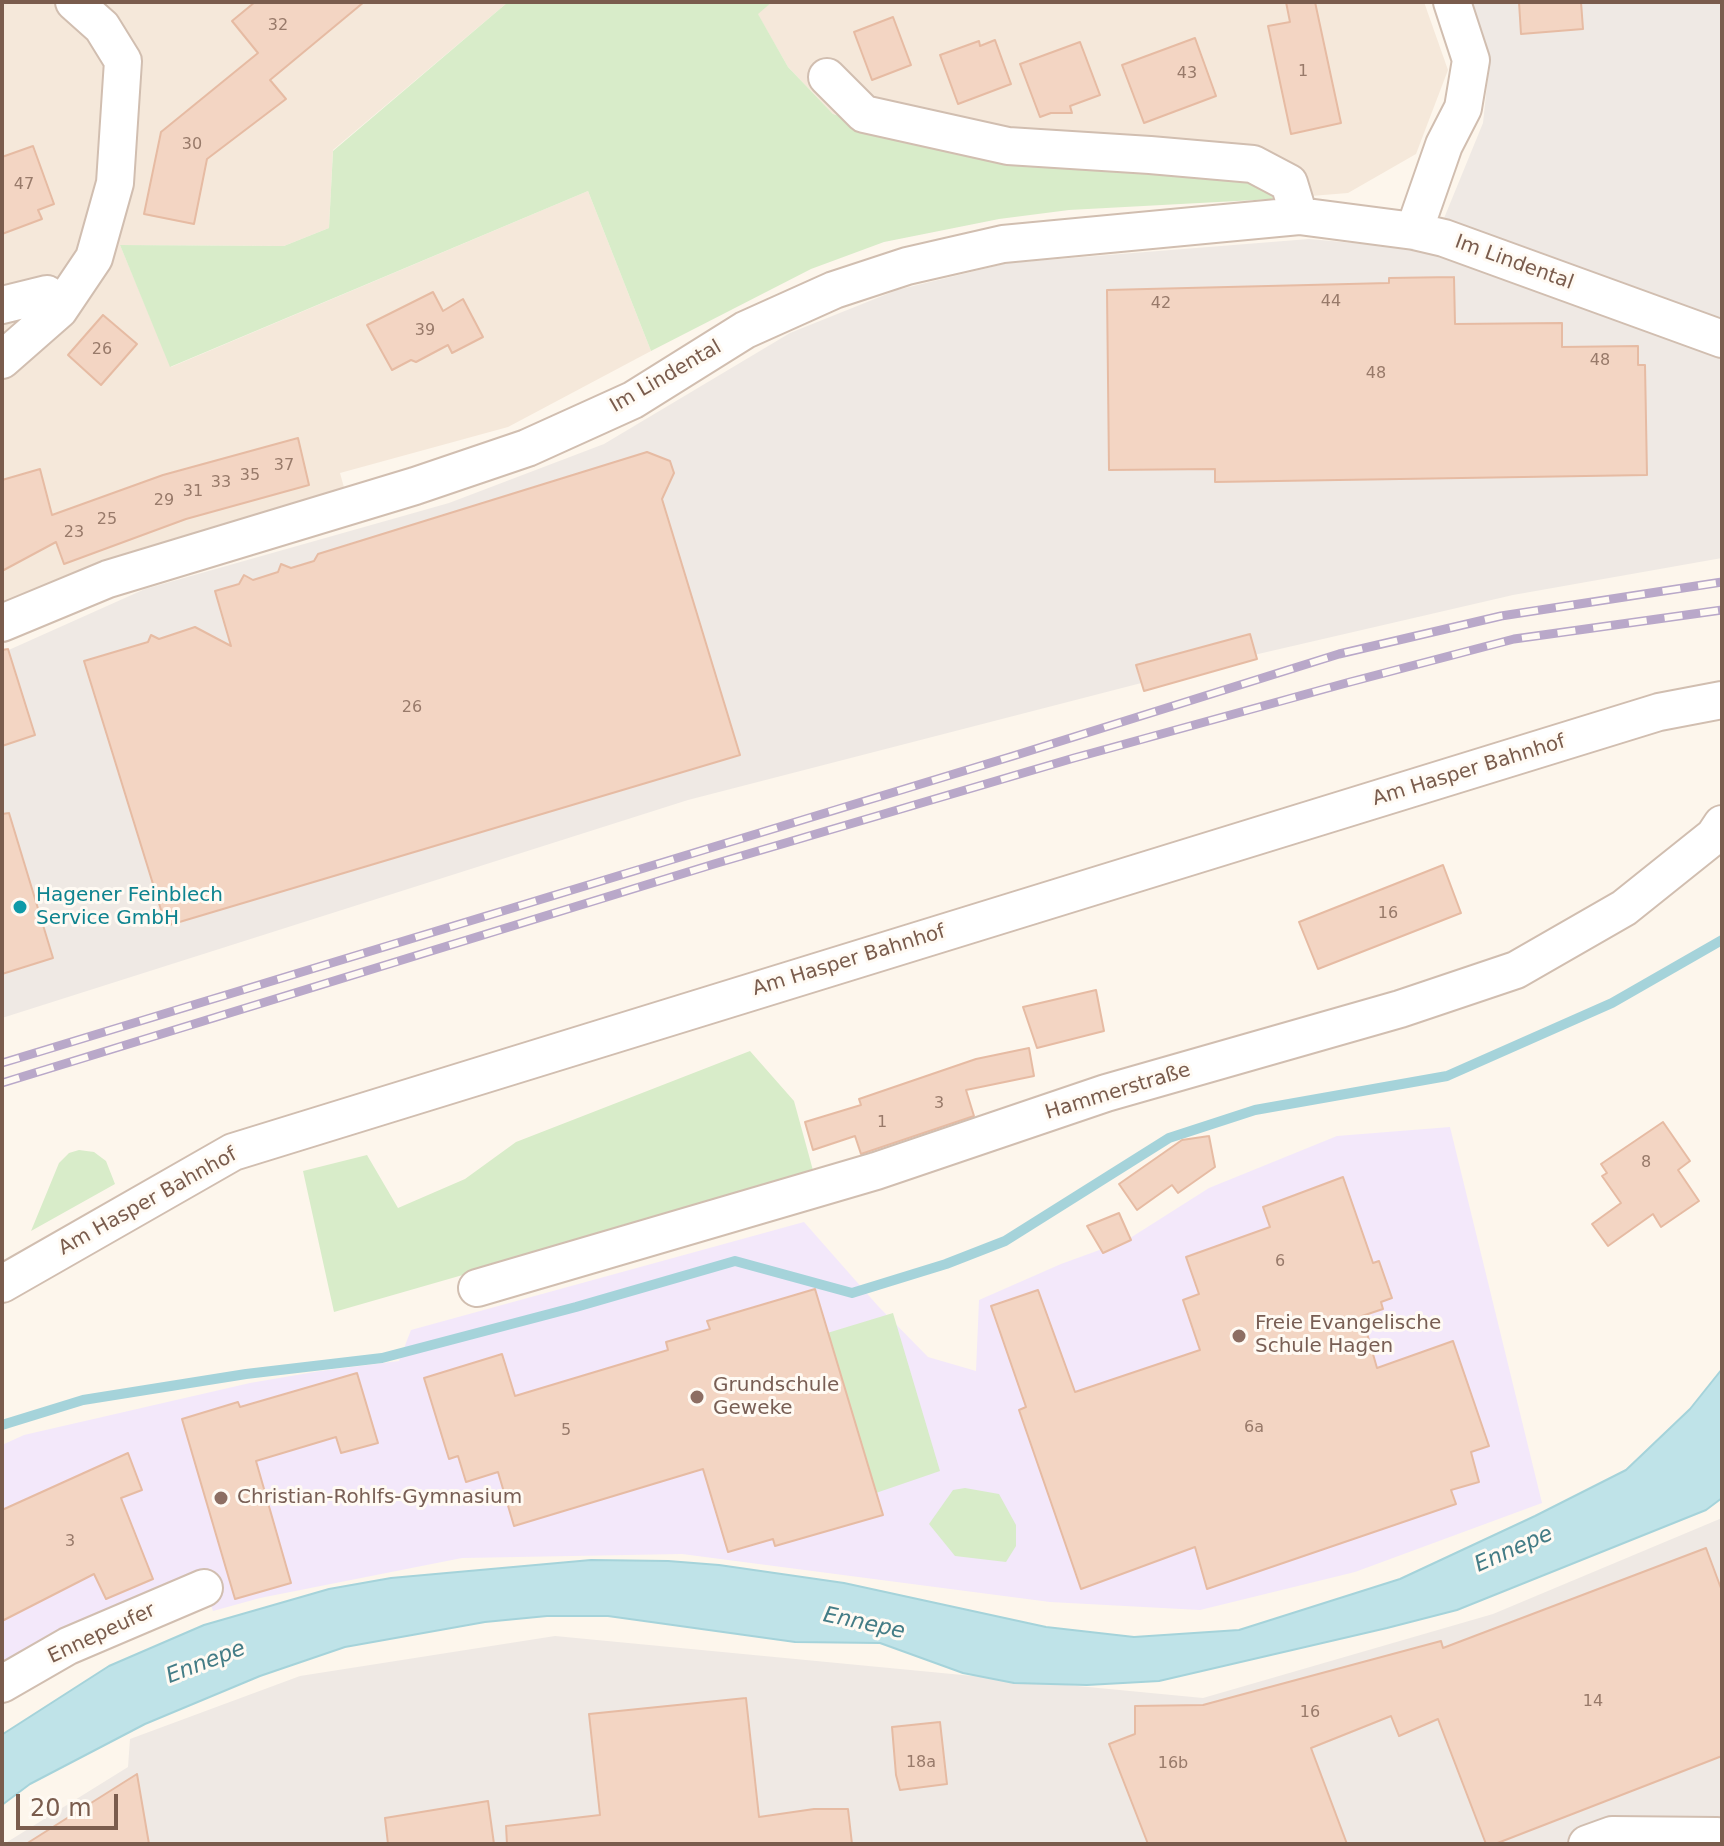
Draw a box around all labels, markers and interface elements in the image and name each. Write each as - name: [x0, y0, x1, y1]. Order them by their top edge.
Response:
- house number: 32: [268, 16, 288, 36]
- house number: 1: [1298, 62, 1308, 82]
- house number: 43: [1177, 64, 1197, 84]
- house number: 30: [182, 135, 202, 155]
- house number: 47: [14, 175, 34, 195]
- street label: Im Lindental: [1451, 230, 1577, 296]
- house number: 44: [1321, 292, 1341, 312]
- house number: 42: [1151, 294, 1171, 314]
- house number: 39: [415, 321, 435, 341]
- street label: Im Lindental: [606, 335, 726, 419]
- house number: 26: [92, 340, 112, 360]
- house number: 48: [1590, 351, 1610, 371]
- house number: 48: [1366, 364, 1386, 384]
- house number: 37: [274, 456, 294, 476]
- house number: 35: [240, 466, 260, 486]
- house number: 33: [211, 473, 231, 493]
- house number: 31: [183, 482, 203, 502]
- house number: 29: [154, 491, 174, 511]
- house number: 25: [97, 510, 117, 530]
- house number: 23: [64, 523, 84, 543]
- house number: 26: [402, 698, 422, 718]
- street label: Am Hasper Bahnhof: [1370, 730, 1568, 812]
- place label: Hagener Feinblech Service GmbH: [36, 884, 223, 931]
- marker: Hagener Feinblech Service GmbH: [11, 898, 29, 916]
- house number: 16: [1378, 904, 1398, 924]
- street label: Am Hasper Bahnhof: [750, 920, 948, 1002]
- street label: Hammerstraße: [1043, 1059, 1193, 1125]
- house number: 3: [934, 1094, 944, 1114]
- house number: 1: [877, 1113, 887, 1133]
- street label: Am Hasper Bahnhof: [55, 1143, 241, 1261]
- house number: 8: [1641, 1153, 1651, 1173]
- house number: 6: [1275, 1252, 1285, 1272]
- place label: Freie Evangelische Schule Hagen: [1255, 1312, 1441, 1359]
- marker: Freie Evangelische Schule Hagen: [1230, 1327, 1248, 1345]
- place label: Grundschule Geweke: [713, 1374, 839, 1421]
- marker: Grundschule Geweke: [688, 1388, 706, 1406]
- house number: 6a: [1244, 1418, 1264, 1438]
- house number: 5: [561, 1421, 571, 1441]
- place label: Christian-Rohlfs-Gymnasium: [237, 1486, 522, 1510]
- marker: Christian-Rohlfs-Gymnasium: [212, 1489, 230, 1507]
- water label: Ennepe: [1471, 1521, 1557, 1579]
- house number: 3: [65, 1532, 75, 1552]
- street label: Ennepeufer: [45, 1599, 159, 1669]
- water label: Ennepe: [821, 1602, 907, 1646]
- water label: Ennepe: [163, 1636, 249, 1690]
- house number: 14: [1583, 1692, 1603, 1712]
- house number: 16: [1300, 1703, 1320, 1723]
- house number: 18a: [906, 1753, 936, 1773]
- house number: 16b: [1158, 1754, 1188, 1774]
- scale bar: [20, 1778, 122, 1828]
- text: 20 m: [30, 1794, 92, 1822]

